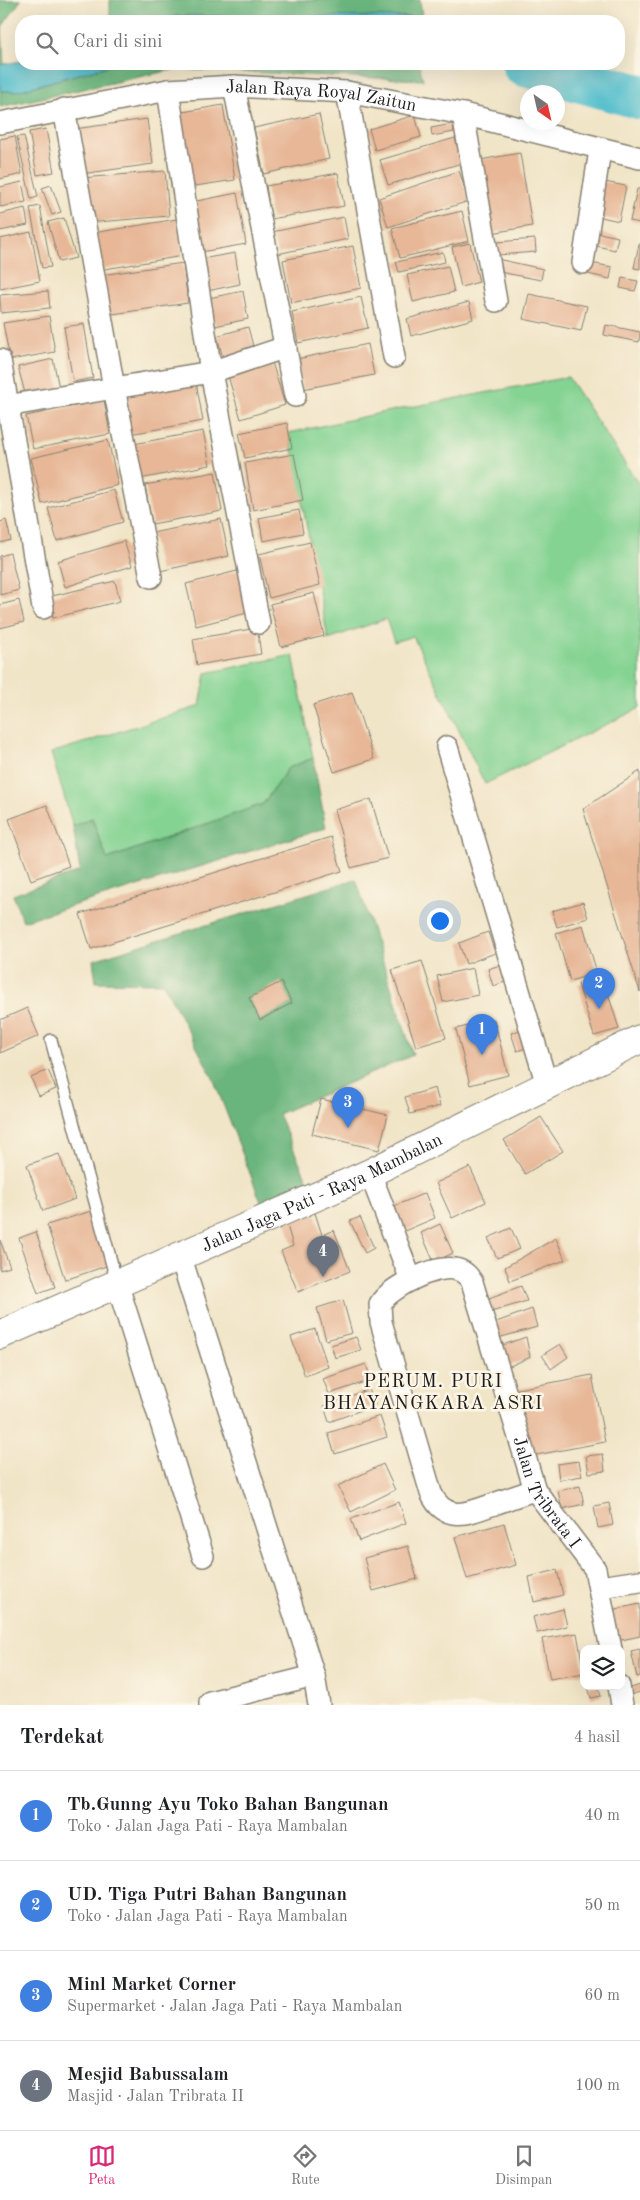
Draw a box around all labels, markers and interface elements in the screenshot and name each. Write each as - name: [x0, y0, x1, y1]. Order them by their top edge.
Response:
- search box: [15, 15, 625, 70]
- icon: search: [33, 29, 61, 57]
- text: Cari di sini: [73, 33, 163, 52]
- street label: Jalan Raya Royal Zaitun: [225, 78, 418, 115]
- north arrow: [520, 85, 565, 130]
- your location: [427, 908, 453, 934]
- pin: 2: [583, 968, 615, 1009]
- pin: 1: [466, 1014, 498, 1055]
- pin: 3: [332, 1087, 364, 1128]
- street label: Jalan Jaga Pati - Raya Mambalan: [199, 1131, 446, 1256]
- pin: 4: [307, 1236, 339, 1277]
- district label: PERUM. PURI BHAYANGKARA ASRI: [323, 1373, 543, 1414]
- street label: Jalan Tribrata I: [509, 1435, 584, 1552]
- map controls: [580, 1645, 625, 1690]
- button: layers: [580, 1645, 625, 1690]
- text: Terdekat: [20, 1727, 104, 1748]
- text: 4 hasil: [574, 1730, 620, 1746]
- text: Tb.Gunng Ayu Toko Bahan Bangunan: [67, 1796, 389, 1815]
- text: 1: [31, 1808, 41, 1824]
- text: 40 m: [584, 1808, 620, 1824]
- text: Toko · Jalan Jaga Pati - Raya Mambalan: [67, 1819, 348, 1835]
- text: UD. Tiga Putri Bahan Bangunan: [67, 1886, 347, 1905]
- text: 2: [31, 1898, 41, 1914]
- text: 50 m: [584, 1898, 620, 1914]
- text: Toko · Jalan Jaga Pati - Raya Mambalan: [67, 1909, 348, 1925]
- text: Minl Market Corner: [67, 1976, 236, 1995]
- text: 3: [31, 1988, 41, 2004]
- text: 60 m: [584, 1988, 620, 2004]
- text: Supermarket · Jalan Jaga Pati - Raya Mambalan: [67, 1999, 402, 2015]
- text: Mesjid Babussalam: [67, 2066, 229, 2085]
- text: 4: [31, 2078, 41, 2094]
- text: 100 m: [575, 2078, 620, 2094]
- text: Masjid · Jalan Tribrata II: [67, 2089, 244, 2105]
- tab: Peta: [88, 2142, 116, 2189]
- tab: Rute: [291, 2142, 320, 2189]
- tab: Disimpan: [495, 2142, 552, 2189]

